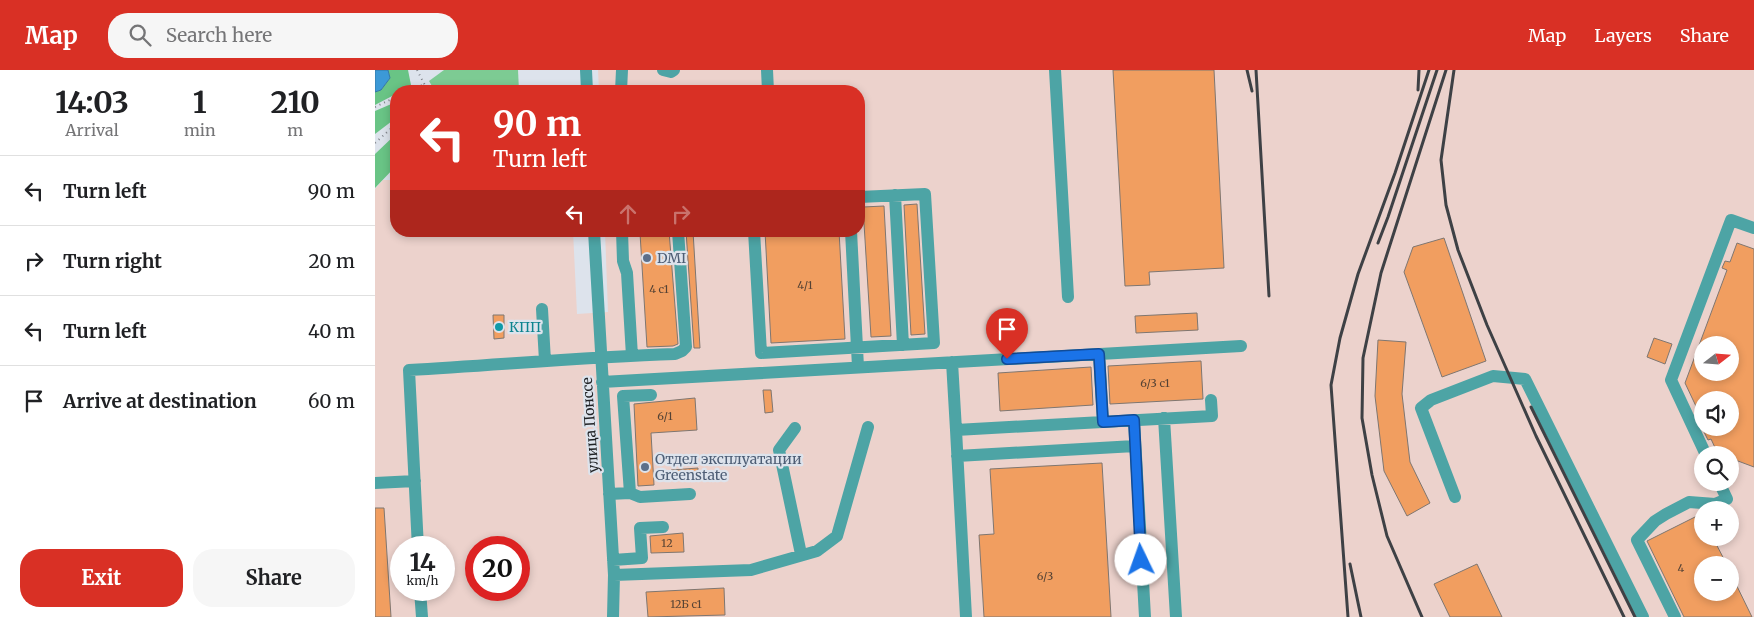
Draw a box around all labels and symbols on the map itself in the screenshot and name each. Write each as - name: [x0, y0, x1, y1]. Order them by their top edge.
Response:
- place label: DMI: [657, 249, 686, 267]
- marker: DMI: [641, 252, 653, 264]
- house number: 4/1: [797, 278, 813, 292]
- house number: 4 с1: [649, 282, 669, 296]
- pin: [986, 308, 1028, 359]
- place label: КПП: [509, 318, 541, 336]
- marker: КПП: [493, 321, 505, 333]
- north arrow: [1694, 336, 1739, 381]
- house number: 6/3 с1: [1140, 376, 1170, 390]
- street label: улица Понссе: [578, 377, 602, 473]
- house number: 6/1: [657, 409, 673, 423]
- place label: Отдел эксплуатации Greenstate: [655, 450, 802, 484]
- marker: Отдел эксплуатации Greenstate: [639, 461, 651, 473]
- position arrow: [1114, 533, 1166, 585]
- speed limit sign: 20: [465, 536, 530, 601]
- house number: 12: [661, 536, 673, 550]
- house number: 4: [1678, 561, 1685, 575]
- house number: 6/3: [1037, 569, 1053, 583]
- house number: 12Б с1: [670, 597, 702, 611]

